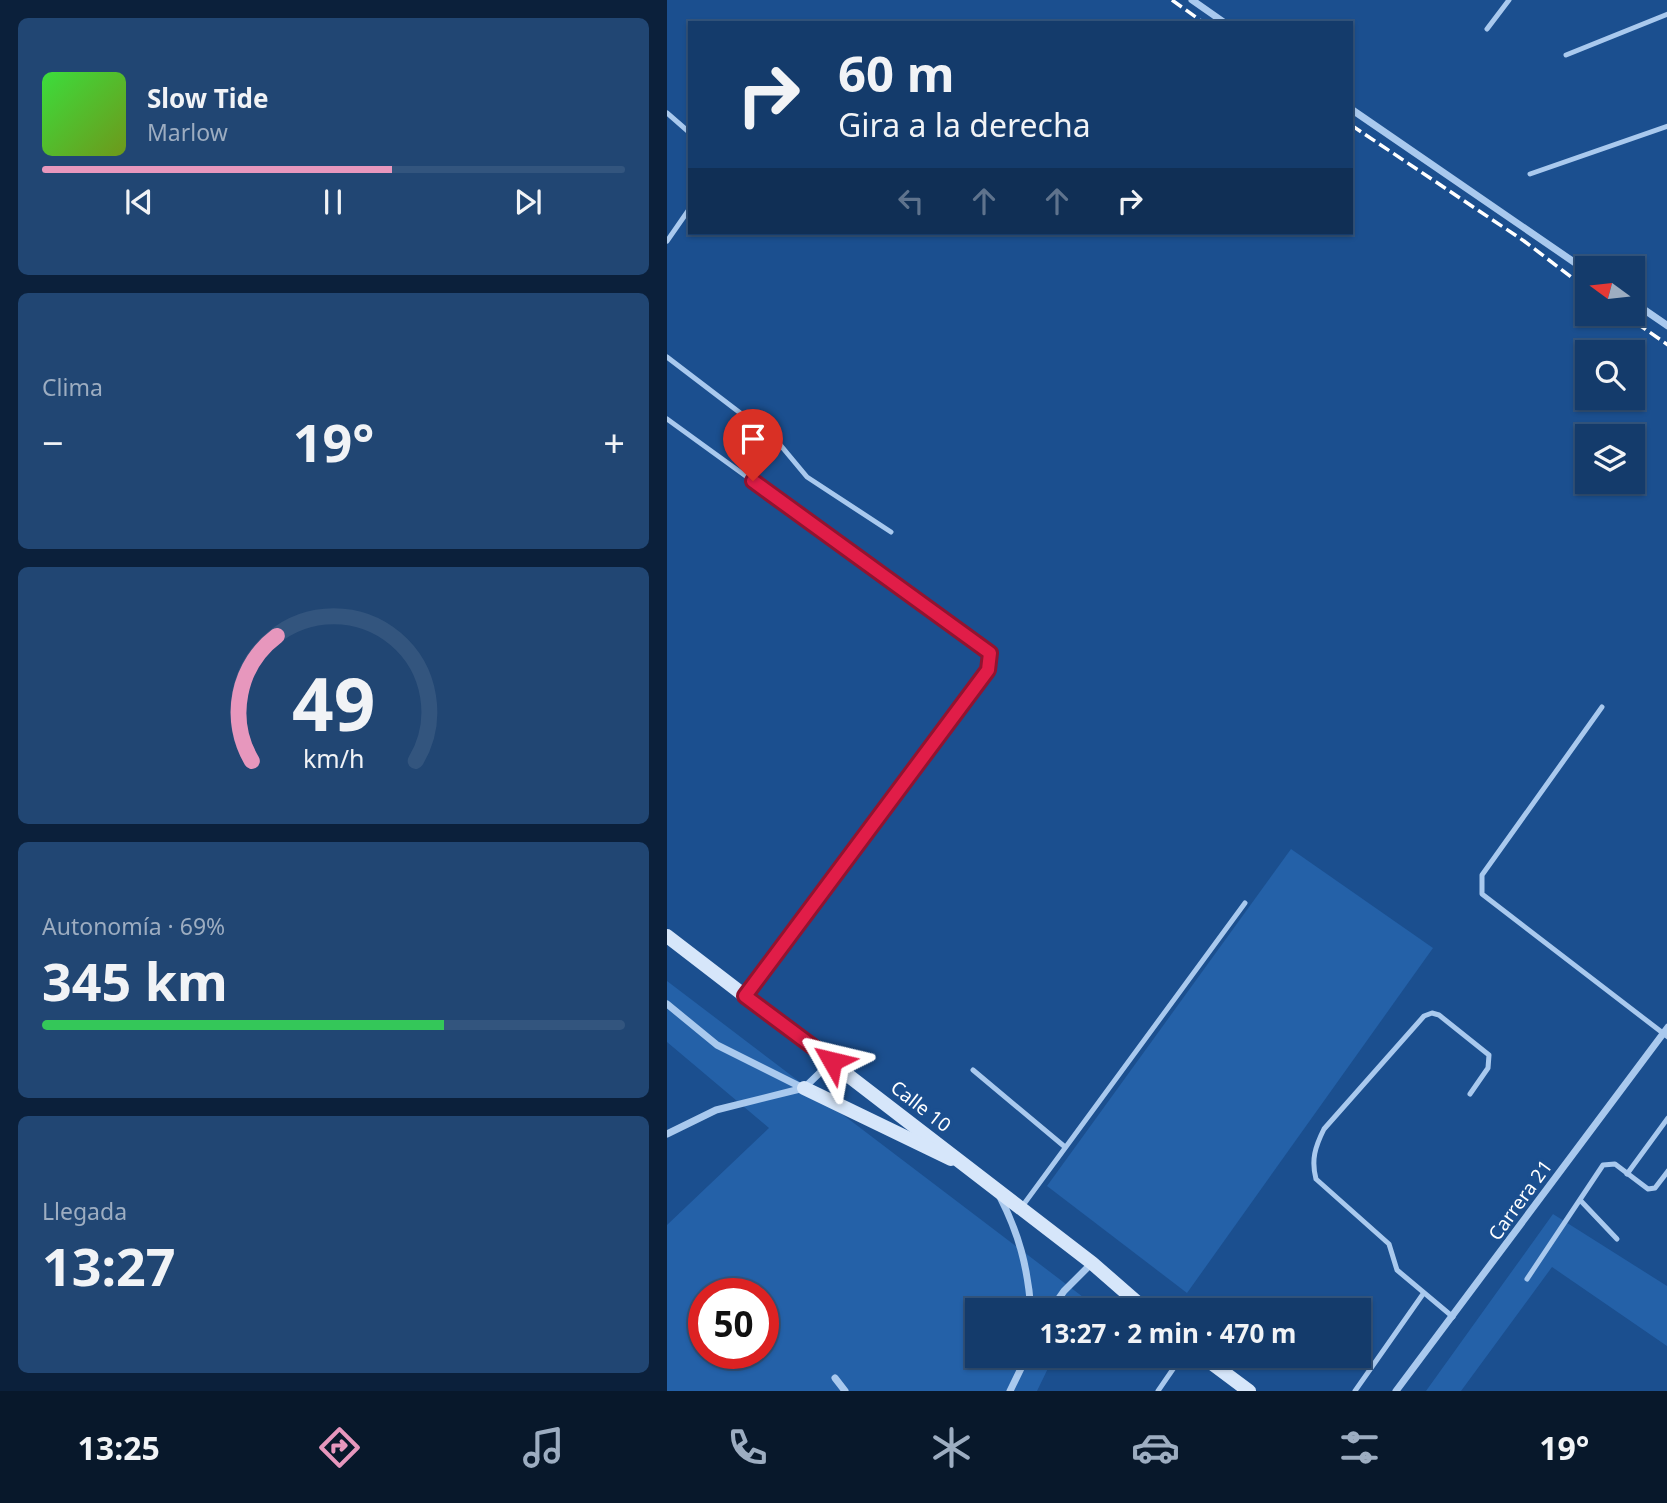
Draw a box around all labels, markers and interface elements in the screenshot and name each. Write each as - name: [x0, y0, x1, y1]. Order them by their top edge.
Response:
- text: 60 m: [838, 40, 955, 106]
- icon: right: [723, 49, 814, 140]
- text: Slow Tide: [147, 80, 269, 116]
- text: Gira a la derecha: [838, 103, 1091, 146]
- text: Marlow: [147, 116, 228, 148]
- icon: left: [892, 182, 930, 220]
- icon: ahead: [965, 182, 1003, 220]
- icon: ahead: [1038, 182, 1076, 220]
- icon: right: [1111, 182, 1149, 220]
- icon: previous: [120, 183, 158, 221]
- icon: pause: [314, 183, 352, 221]
- icon: next: [509, 183, 547, 221]
- north arrow: [1575, 256, 1645, 326]
- map controls: [1575, 256, 1645, 494]
- button: search: [1575, 340, 1645, 410]
- text: Clima: [42, 371, 103, 403]
- text: 19°: [293, 406, 374, 477]
- pin: [723, 409, 783, 481]
- text: −: [42, 416, 64, 468]
- text: +: [603, 416, 625, 468]
- icon: arrive: [734, 420, 772, 458]
- button: layers: [1575, 424, 1645, 494]
- text: 49: [292, 654, 375, 753]
- text: km/h: [303, 741, 364, 775]
- text: Autonomía · 69%: [42, 910, 225, 942]
- text: 345 km: [42, 945, 228, 1016]
- position arrow: [795, 1024, 869, 1098]
- street label: Calle 10: [885, 1074, 957, 1138]
- street label: Carrera 21: [1482, 1155, 1558, 1245]
- text: Llegada: [42, 1195, 127, 1227]
- text: 13:27: [42, 1230, 176, 1301]
- speed limit sign: 50: [688, 1278, 779, 1369]
- text: 13:27 · 2 min · 470 m: [1040, 1315, 1296, 1351]
- icon: directions: [315, 1423, 364, 1472]
- icon: music: [519, 1423, 568, 1472]
- icon: phone: [723, 1423, 772, 1472]
- icon: climate: [927, 1423, 976, 1472]
- icon: car: [1131, 1423, 1180, 1472]
- icon: filters: [1335, 1423, 1384, 1472]
- text: 13:25: [78, 1426, 160, 1469]
- text: 19°: [1539, 1426, 1589, 1469]

